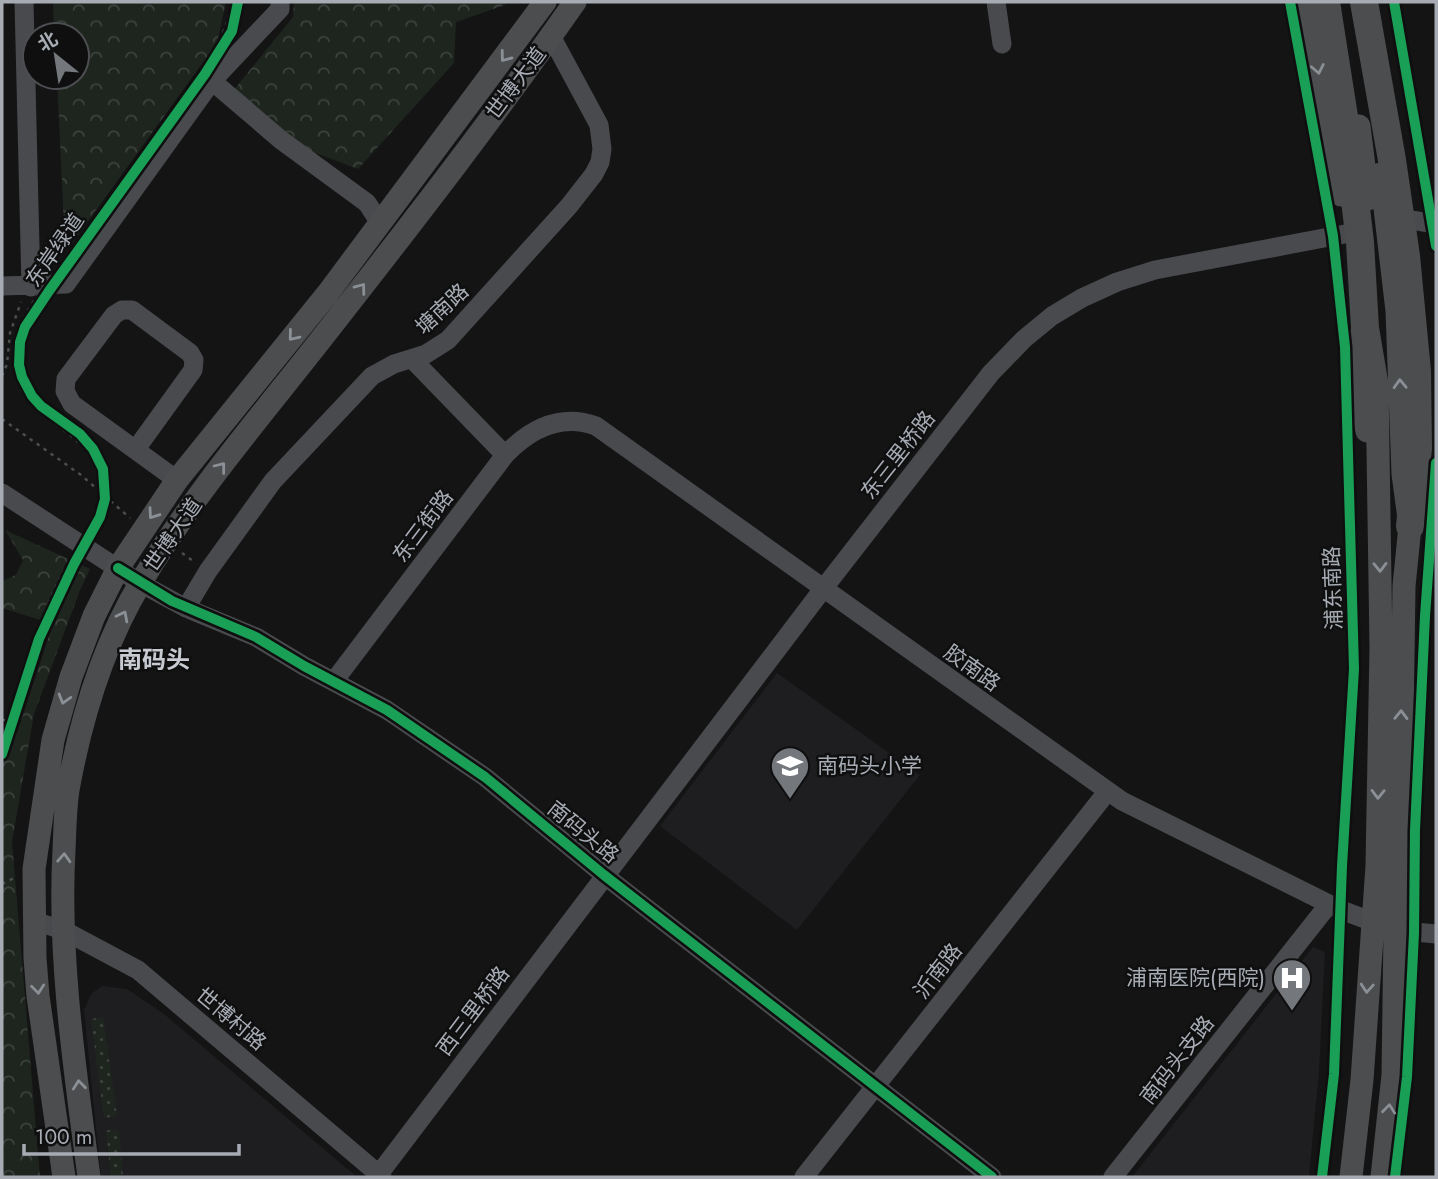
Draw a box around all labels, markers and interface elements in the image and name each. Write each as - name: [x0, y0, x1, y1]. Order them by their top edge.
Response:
- north arrow: [21, 21, 91, 91]
- text: 北: [33, 25, 63, 58]
- street label: 世博大道: [479, 40, 553, 126]
- one-way arrow: [501, 49, 513, 62]
- one-way arrow: [1309, 63, 1324, 75]
- street label: 东岸绿道: [19, 207, 91, 293]
- street label: 塘南路: [409, 277, 475, 341]
- one-way arrow: [353, 283, 365, 295]
- one-way arrow: [289, 327, 301, 340]
- one-way arrow: [1393, 379, 1408, 390]
- street label: 东三里桥路: [854, 404, 942, 506]
- one-way arrow: [213, 463, 226, 475]
- street label: 东三街路: [386, 483, 460, 569]
- street label: 世博大道: [137, 492, 209, 578]
- one-way arrow: [149, 506, 161, 519]
- street label: 浦东南路: [1317, 546, 1349, 630]
- one-way arrow: [1372, 562, 1388, 573]
- one-way arrow: [115, 611, 129, 623]
- street label: 胶南路: [938, 637, 1006, 699]
- district label: 南码头: [118, 642, 190, 677]
- one-way arrow: [58, 693, 73, 705]
- one-way arrow: [1394, 709, 1409, 720]
- school or university icon: 南码头小学: [769, 745, 811, 800]
- place label: 南码头小学: [817, 751, 922, 781]
- one-way arrow: [1370, 790, 1386, 800]
- street label: 南码头路: [541, 794, 625, 870]
- one-way arrow: [56, 853, 71, 864]
- street label: 沂南路: [907, 937, 969, 1005]
- hospital icon: 浦南医院(西院): [1271, 957, 1313, 1012]
- street label: 西三里桥路: [429, 960, 517, 1062]
- place label: 浦南医院(西院): [1126, 963, 1265, 993]
- street label: 世博村路: [189, 981, 273, 1057]
- one-way arrow: [1360, 983, 1375, 994]
- one-way arrow: [30, 984, 45, 995]
- street label: 南码头支路: [1133, 1009, 1221, 1111]
- one-way arrow: [71, 1079, 86, 1091]
- one-way arrow: [1382, 1104, 1397, 1115]
- scale bar: [24, 1112, 240, 1156]
- text: 100 m: [35, 1122, 92, 1152]

